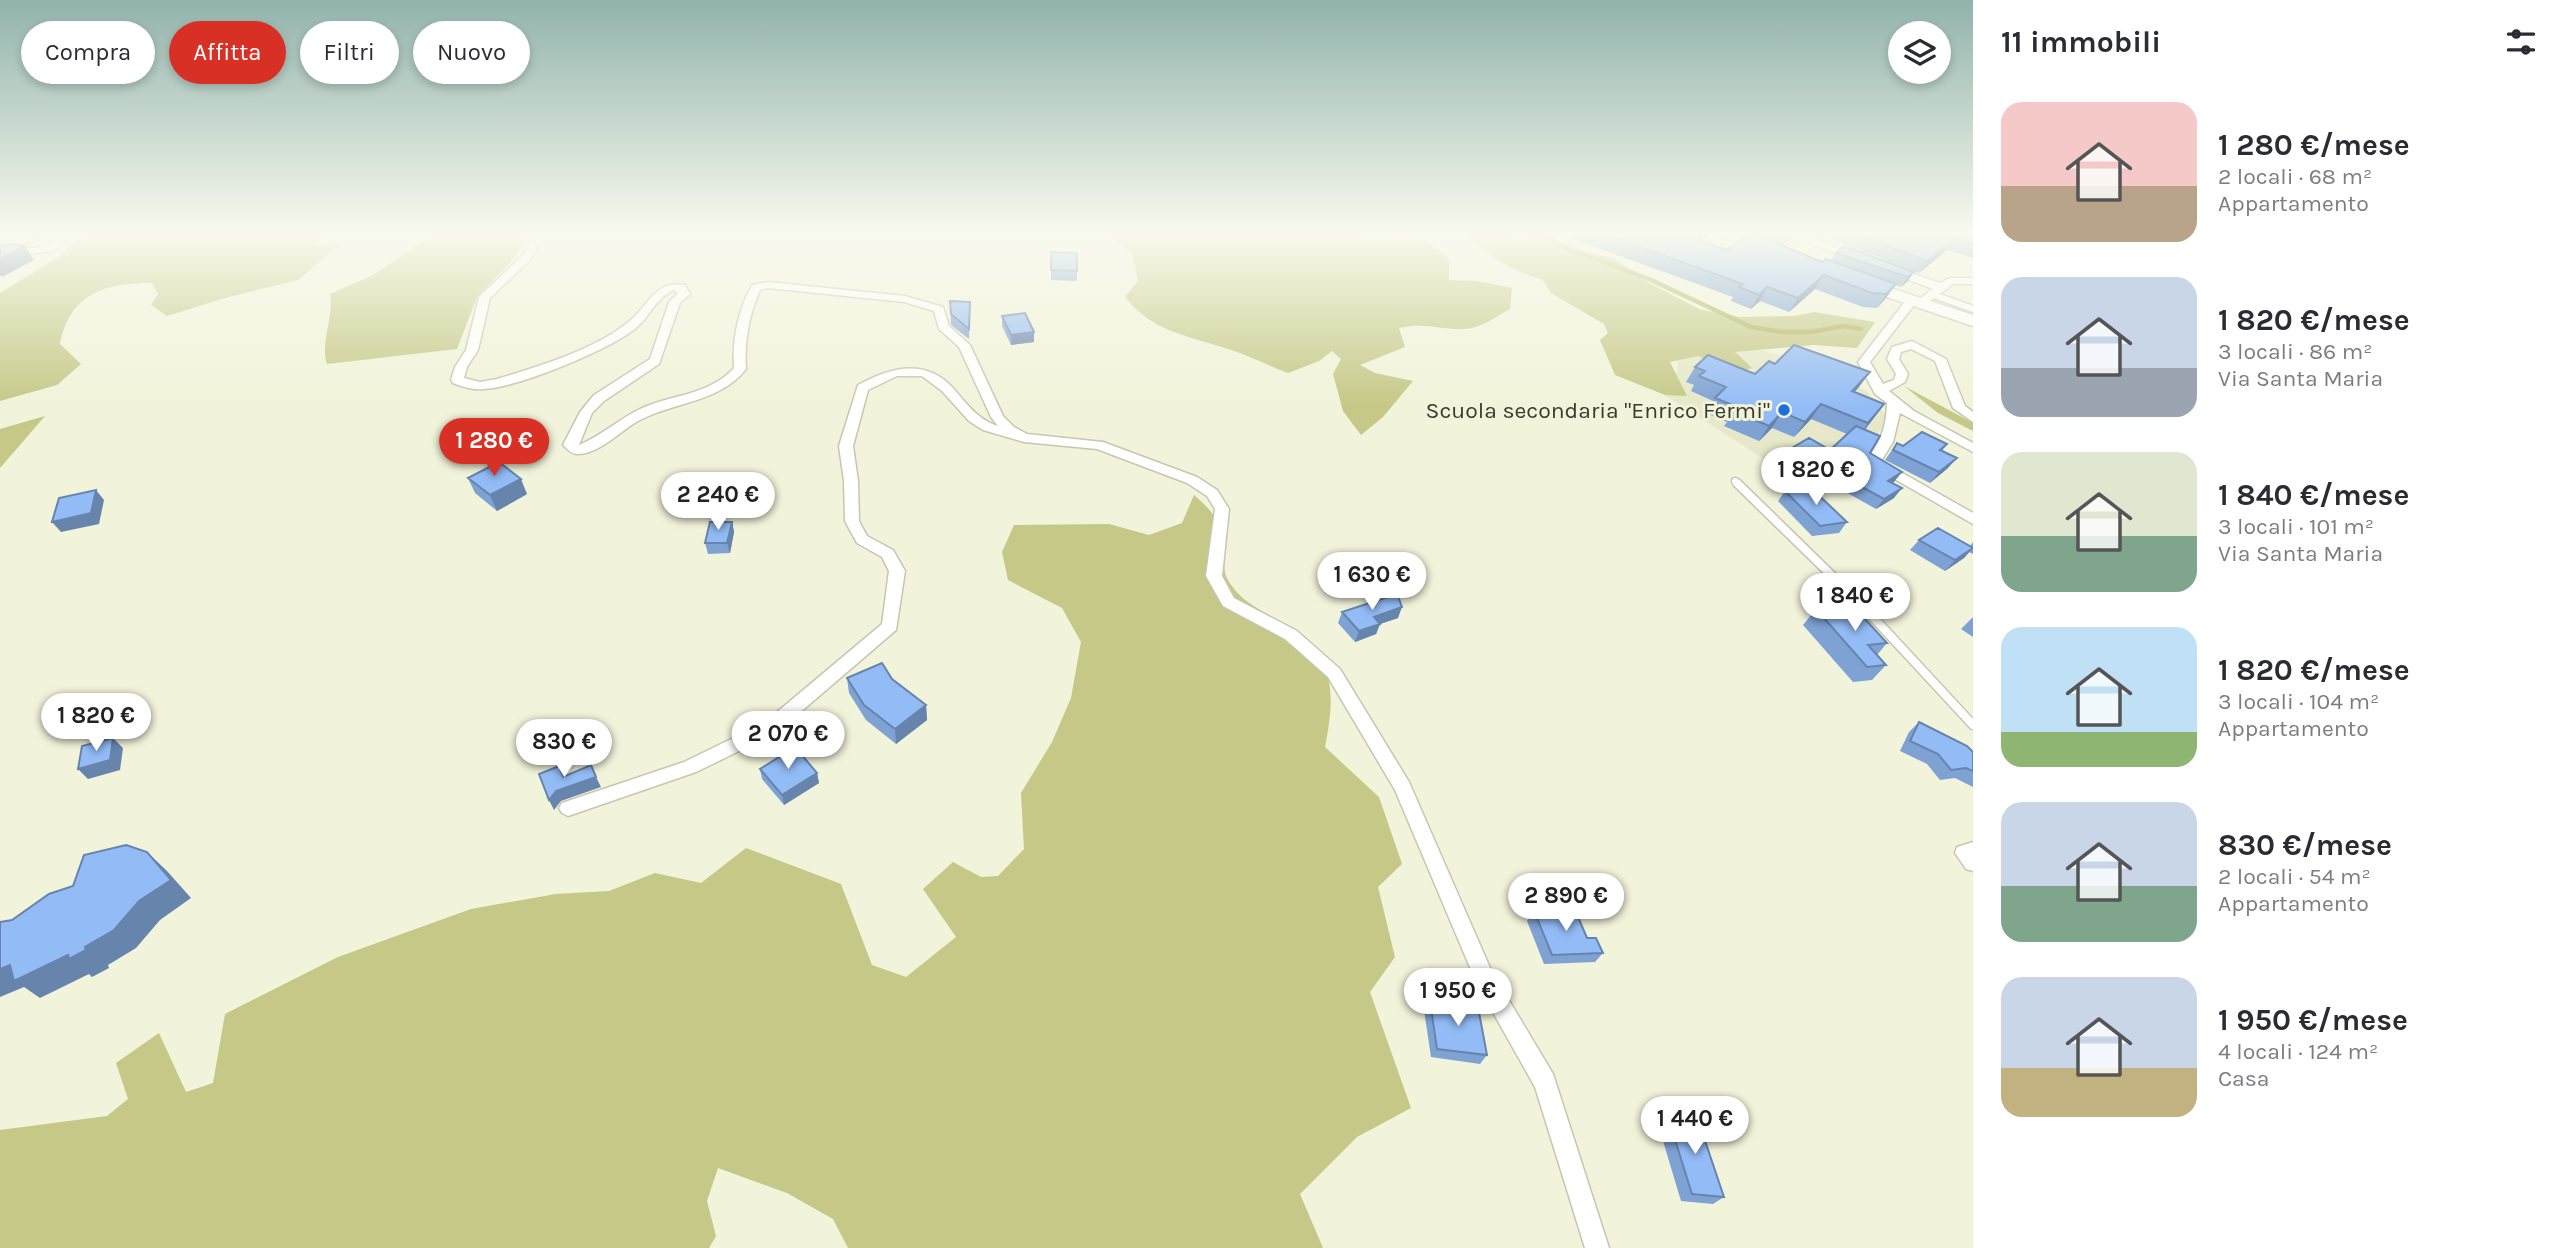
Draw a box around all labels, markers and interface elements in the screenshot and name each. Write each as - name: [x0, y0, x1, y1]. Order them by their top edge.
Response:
- chip: Compra: [21, 21, 155, 84]
- chip: Affitta: [169, 21, 286, 84]
- chip: Filtri: [300, 21, 399, 84]
- chip: Nuovo: [413, 21, 530, 84]
- map controls: [1888, 21, 1951, 84]
- button: layers: [1888, 21, 1951, 84]
- icon: filters: [2502, 23, 2540, 61]
- text: 11 immobili: [2001, 24, 2161, 60]
- text: 1 280 €/mese: [2218, 127, 2410, 163]
- icon: home: [2057, 130, 2141, 214]
- text: 2 locali · 68 m²: [2218, 163, 2372, 190]
- text: Appartamento: [2218, 190, 2369, 217]
- text: 1 820 €/mese: [2218, 302, 2410, 338]
- icon: home: [2057, 305, 2141, 389]
- text: 3 locali · 86 m²: [2218, 338, 2372, 365]
- text: Via Santa Maria: [2218, 365, 2383, 392]
- place label: Scuola secondaria "Enrico Fermi": [1426, 397, 1770, 424]
- marker: Scuola secondaria "Enrico Fermi": [1776, 402, 1792, 418]
- pin: 1 280 €: [429, 419, 559, 478]
- text: 1 280 €: [455, 427, 533, 454]
- pin: 1 820 €: [1751, 448, 1881, 507]
- text: 1 820 €: [1777, 456, 1855, 483]
- pin: 2 240 €: [653, 472, 783, 532]
- text: 1 840 €/mese: [2218, 477, 2409, 513]
- icon: home: [2057, 480, 2141, 564]
- text: 2 240 €: [677, 481, 759, 508]
- text: 3 locali · 101 m²: [2218, 513, 2374, 540]
- text: Via Santa Maria: [2218, 540, 2383, 567]
- pin: 1 630 €: [1307, 552, 1437, 612]
- text: 1 630 €: [1333, 561, 1411, 588]
- pin: 1 840 €: [1790, 574, 1920, 633]
- text: 1 840 €: [1816, 582, 1894, 609]
- text: 1 820 €/mese: [2218, 652, 2410, 688]
- icon: home: [2057, 655, 2141, 739]
- text: 3 locali · 104 m²: [2218, 688, 2379, 715]
- pin: 1 820 €: [31, 694, 161, 753]
- text: 1 820 €: [57, 702, 135, 729]
- pin: 2 070 €: [723, 712, 853, 771]
- text: Appartamento: [2218, 715, 2369, 742]
- pin: 830 €: [515, 720, 613, 779]
- text: 2 070 €: [748, 720, 828, 747]
- text: 830 €: [532, 728, 596, 755]
- text: 830 €/mese: [2218, 827, 2392, 863]
- icon: home: [2057, 830, 2141, 914]
- text: 2 locali · 54 m²: [2218, 863, 2371, 890]
- pin: 2 890 €: [1501, 874, 1631, 933]
- text: 2 890 €: [1524, 882, 1608, 909]
- text: Appartamento: [2218, 890, 2369, 917]
- pin: 1 950 €: [1393, 968, 1523, 1028]
- text: 1 950 €: [1420, 977, 1496, 1004]
- text: 1 950 €/mese: [2218, 1002, 2408, 1038]
- icon: home: [2057, 1005, 2141, 1089]
- text: 4 locali · 124 m²: [2218, 1038, 2378, 1065]
- text: Casa: [2218, 1065, 2270, 1092]
- pin: 1 440 €: [1630, 1096, 1760, 1156]
- text: 1 440 €: [1657, 1105, 1733, 1132]

